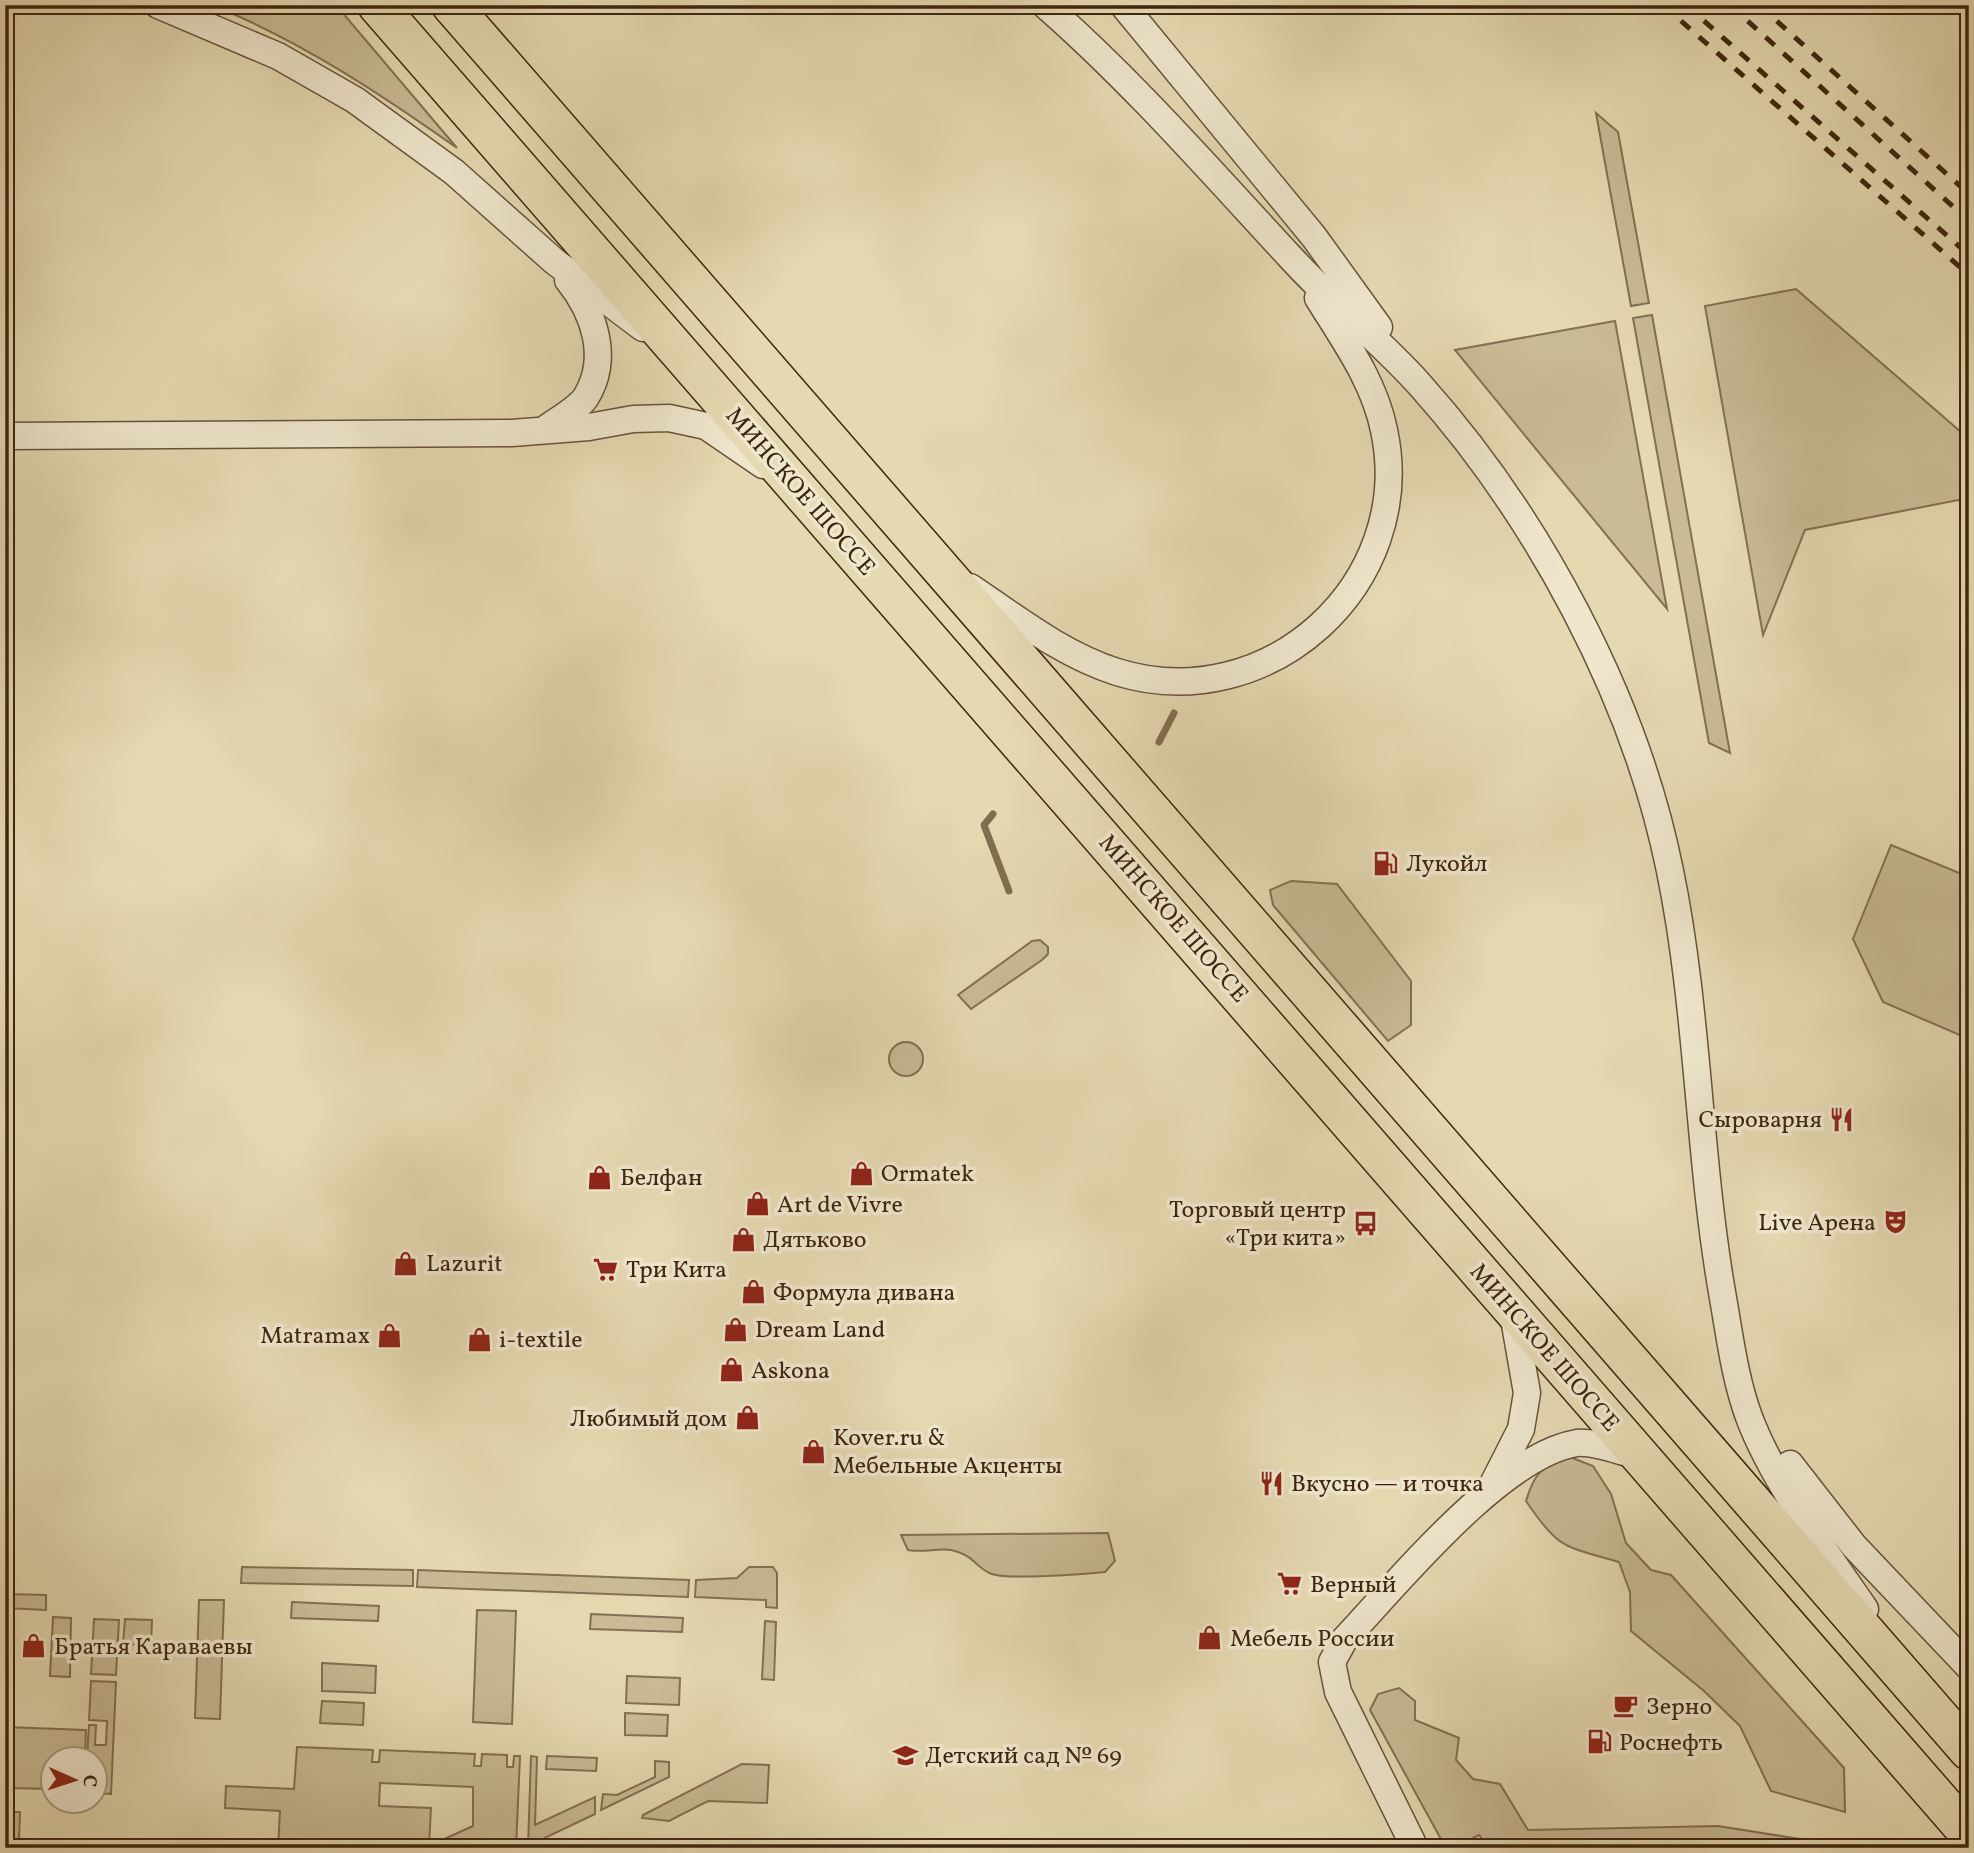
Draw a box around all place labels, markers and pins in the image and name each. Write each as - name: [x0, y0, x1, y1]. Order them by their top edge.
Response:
- place label: Лукойл: [1406, 848, 1487, 882]
- fuel station icon: Лукойл: [1372, 849, 1400, 877]
- place label: Сыроварня: [1699, 1104, 1822, 1138]
- restaurant icon: Сыроварня: [1828, 1105, 1856, 1133]
- place label: Ormatek: [881, 1158, 974, 1192]
- shop icon: Ormatek: [847, 1159, 875, 1187]
- place label: Белфан: [620, 1162, 703, 1196]
- shop icon: Белфан: [586, 1163, 614, 1191]
- place label: Art de Vivre: [777, 1189, 903, 1223]
- shop icon: Art de Vivre: [743, 1190, 771, 1218]
- place label: Торговый центр «Три кита»: [1169, 1194, 1346, 1256]
- place label: Live Арена: [1758, 1207, 1876, 1241]
- theatre icon: Live Арена: [1882, 1208, 1910, 1236]
- bus stop icon: Торговый центр «Три кита»: [1352, 1209, 1380, 1237]
- place label: Дятьково: [763, 1224, 867, 1258]
- shop icon: Дятьково: [729, 1225, 757, 1253]
- place label: Lazurit: [426, 1248, 503, 1282]
- shop icon: Lazurit: [392, 1249, 420, 1277]
- place label: Три Кита: [626, 1254, 727, 1288]
- supermarket icon: Три Кита: [592, 1255, 620, 1283]
- place label: Формула дивана: [773, 1277, 955, 1311]
- shop icon: Формула дивана: [739, 1278, 767, 1306]
- place label: Dream Land: [755, 1314, 885, 1348]
- shop icon: Dream Land: [721, 1315, 749, 1343]
- place label: Matramax: [260, 1320, 370, 1354]
- shop icon: Matramax: [376, 1321, 404, 1349]
- place label: i-textile: [499, 1324, 583, 1358]
- shop icon: i-textile: [465, 1325, 493, 1353]
- place label: Askona: [751, 1355, 830, 1389]
- shop icon: Askona: [717, 1356, 745, 1384]
- place label: Любимый дом: [570, 1403, 727, 1437]
- shop icon: Любимый дом: [733, 1404, 761, 1432]
- place label: Kover.ru & Мебельные Акценты: [833, 1422, 1062, 1484]
- shop icon: Kover.ru & Мебельные Акценты: [799, 1437, 827, 1465]
- place label: Вкусно — и точка: [1291, 1468, 1484, 1502]
- restaurant icon: Вкусно — и точка: [1257, 1469, 1285, 1497]
- place label: Верный: [1310, 1569, 1396, 1603]
- supermarket icon: Верный: [1276, 1570, 1304, 1598]
- place label: Мебель России: [1230, 1623, 1394, 1657]
- shop icon: Мебель России: [1196, 1624, 1224, 1652]
- place label: Братья Караваевы: [54, 1631, 253, 1665]
- shop icon: Братья Караваевы: [20, 1632, 48, 1660]
- place label: Зерно: [1646, 1691, 1712, 1725]
- cafe icon: Зерно: [1612, 1692, 1640, 1720]
- place label: Роснефть: [1619, 1727, 1723, 1761]
- fuel station icon: Роснефть: [1585, 1728, 1613, 1756]
- place label: Детский сад № 69: [925, 1740, 1122, 1774]
- school or university icon: Детский сад № 69: [891, 1741, 919, 1769]

